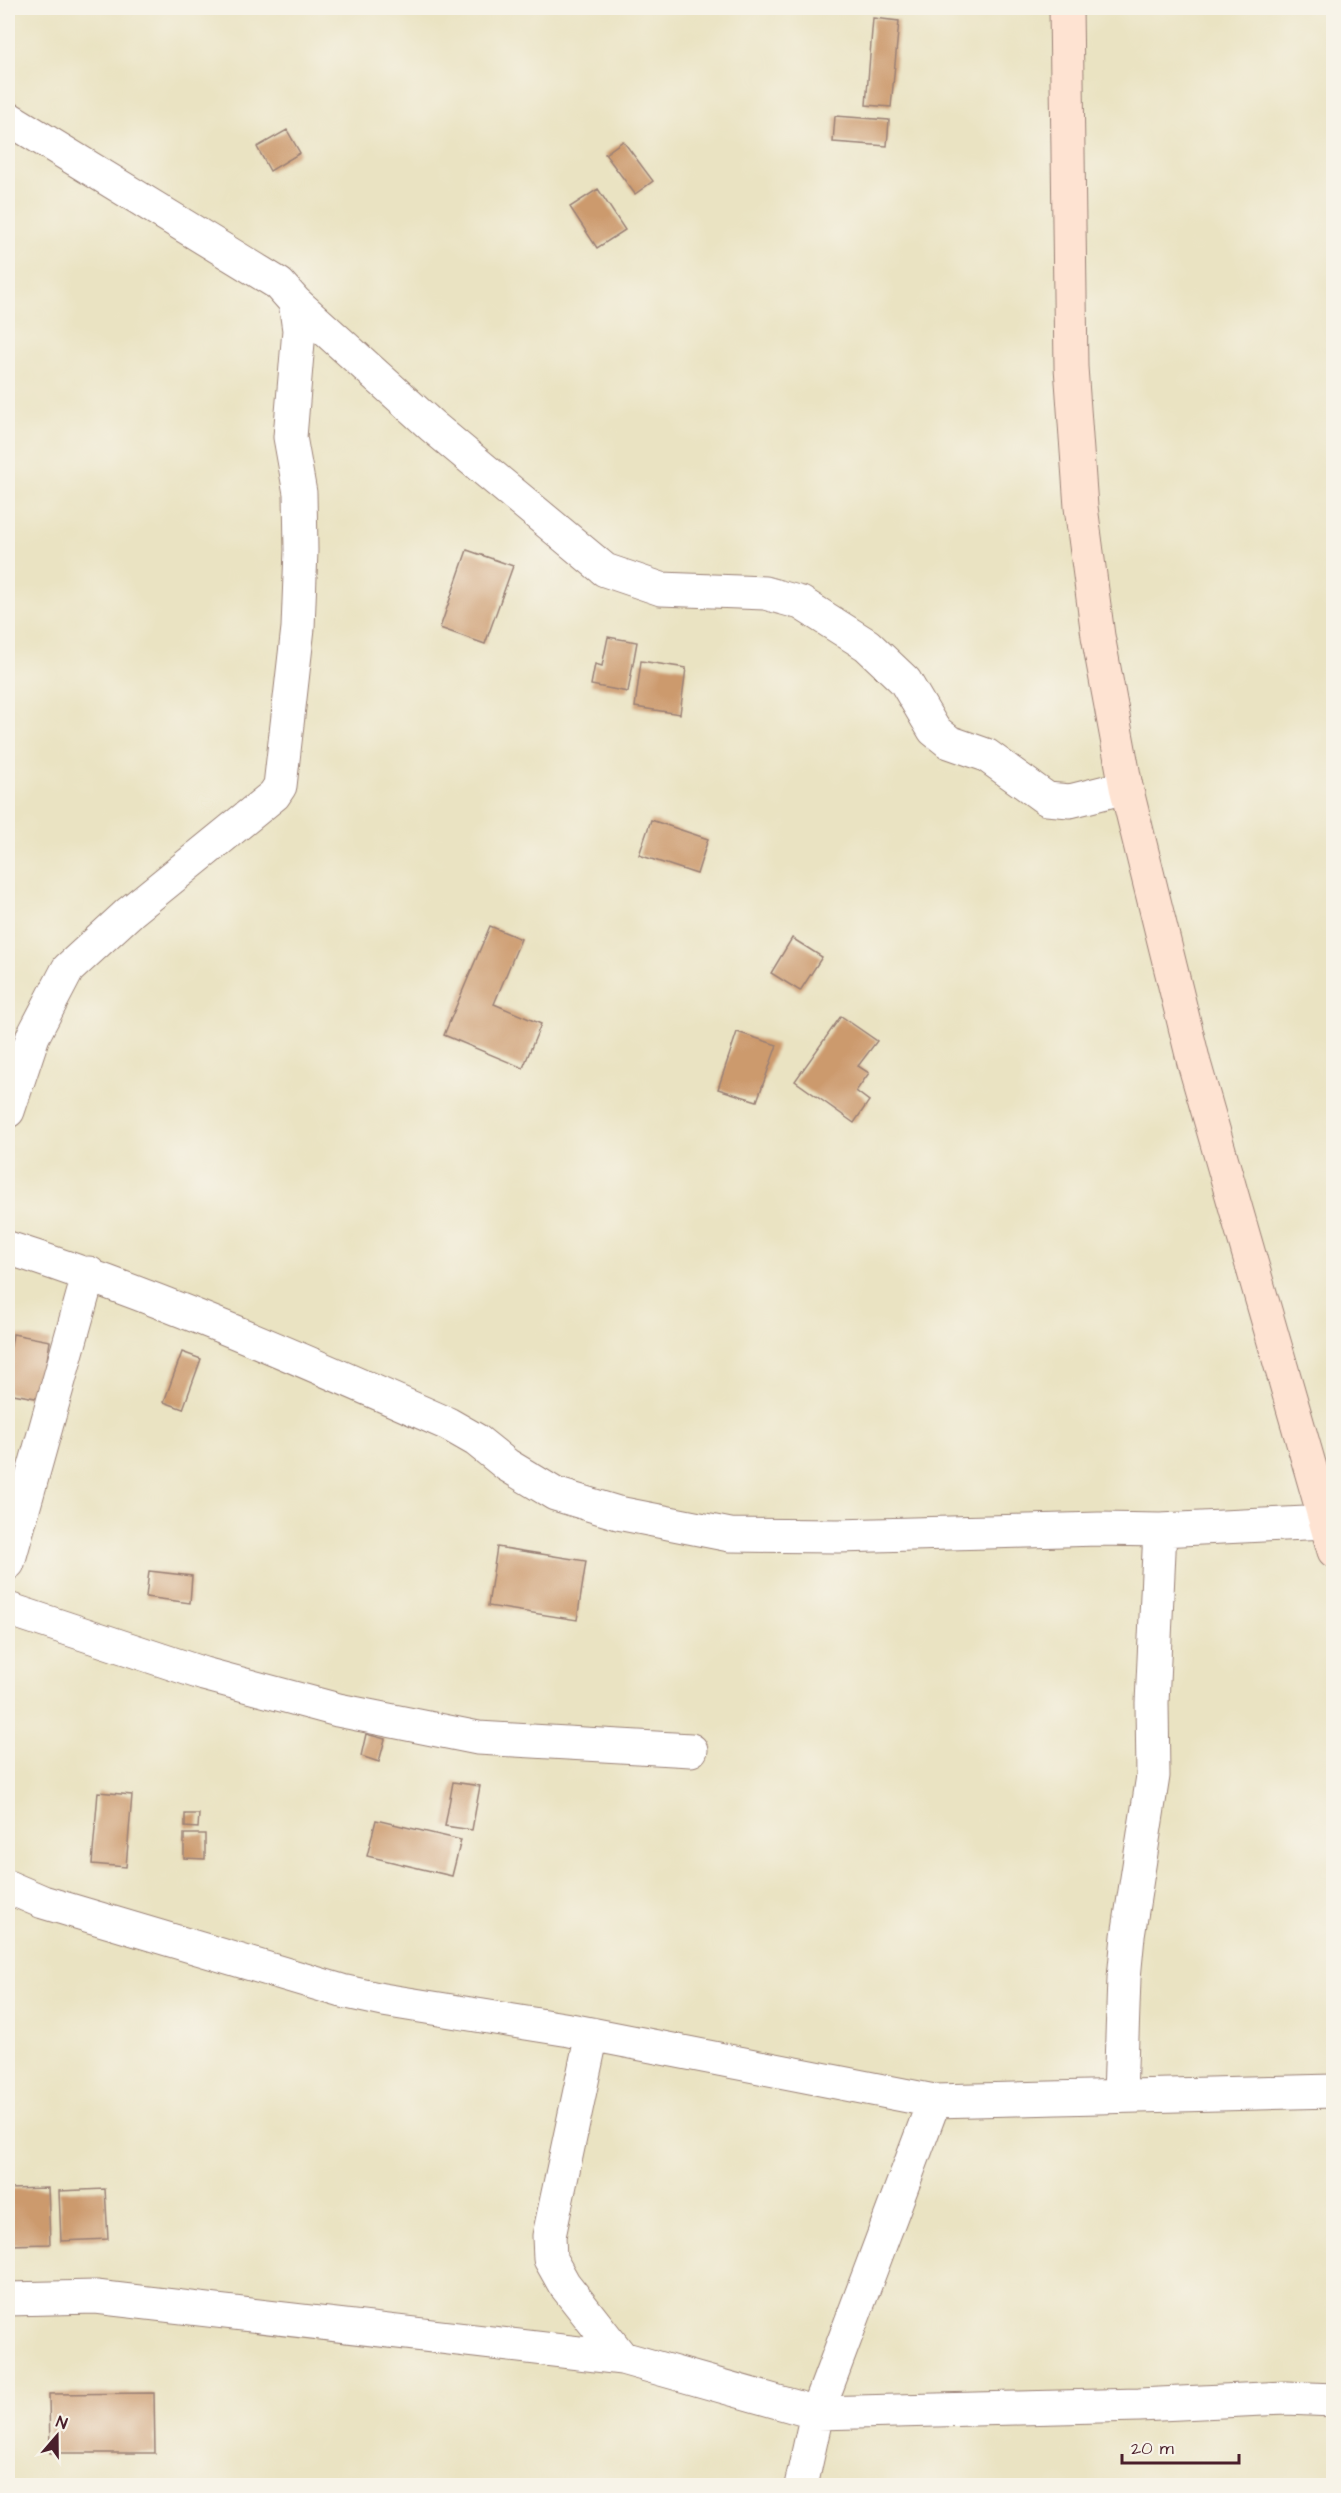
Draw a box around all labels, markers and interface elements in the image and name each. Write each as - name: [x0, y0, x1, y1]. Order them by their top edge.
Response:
- north arrow: [27, 2406, 87, 2466]
- text: N: [53, 2411, 70, 2435]
- scale bar: [1122, 2427, 1239, 2465]
- text: 20 m: [1131, 2436, 1174, 2461]

